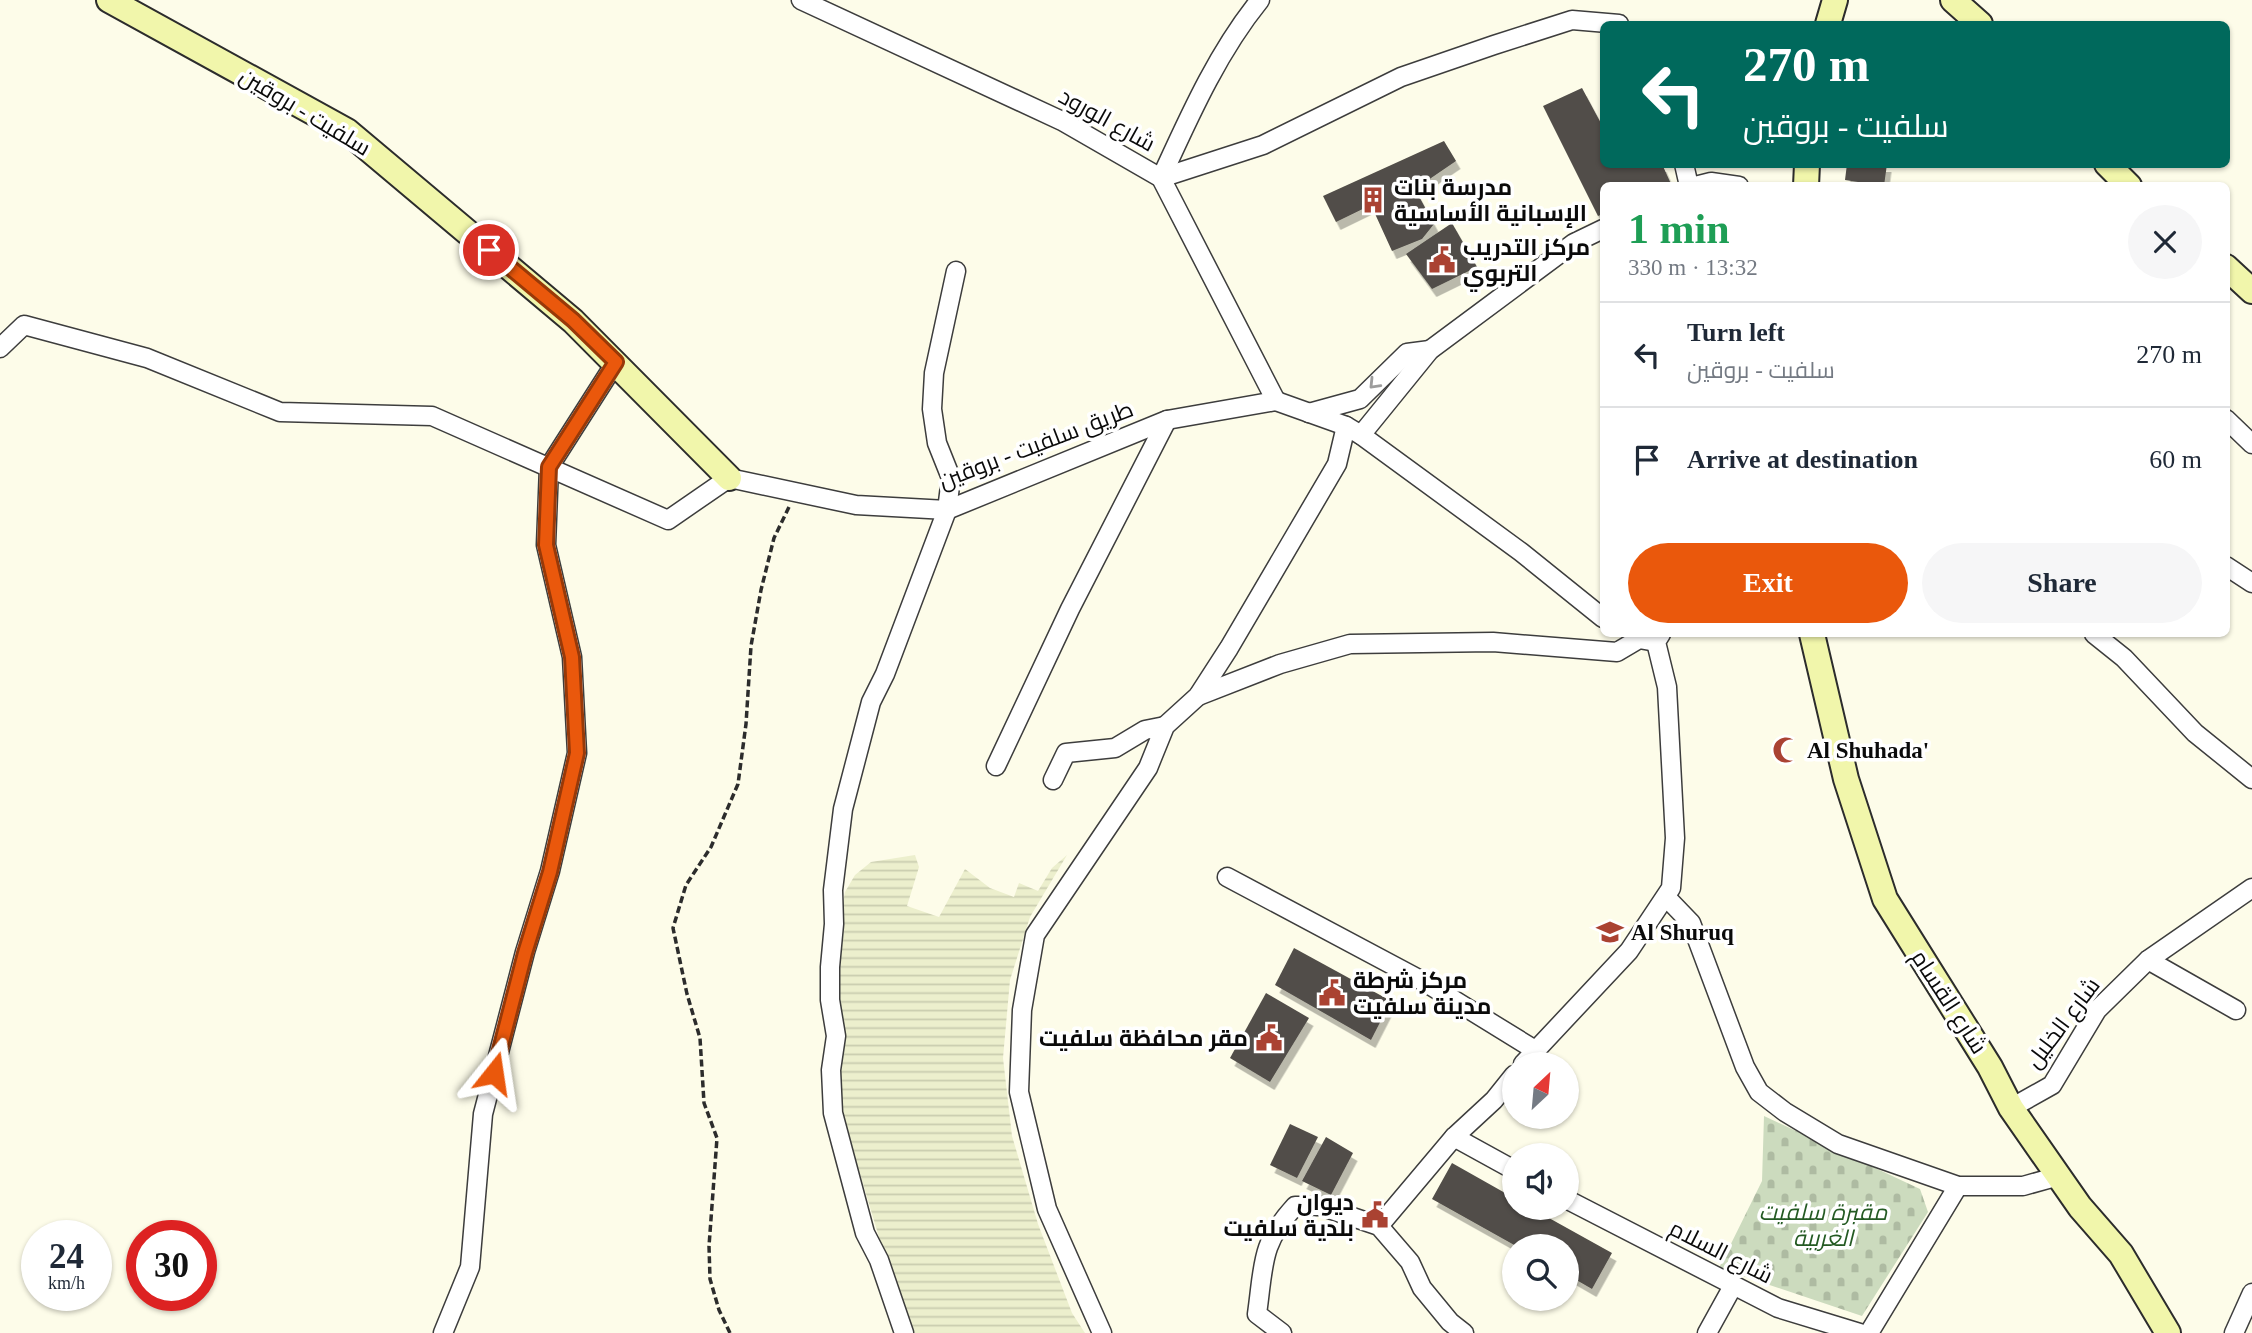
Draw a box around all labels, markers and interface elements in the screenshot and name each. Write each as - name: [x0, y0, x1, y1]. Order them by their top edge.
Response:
- text: 270 m: [1743, 37, 1870, 92]
- icon: left: [1628, 49, 1719, 140]
- street label: سلفيت - بروقين: [235, 63, 375, 162]
- street label: شارع الورود: [1053, 83, 1159, 159]
- text: سلفيت - بروقين: [1743, 108, 1949, 144]
- place label: مدرسة بنات الإسبانية الأساسية: [1394, 175, 1587, 228]
- building icon: مدرسة بنات الإسبانية الأساسية: [1358, 185, 1388, 215]
- button: close: [2128, 205, 2202, 279]
- text: 1 min: [1628, 206, 1730, 252]
- pin: [459, 220, 519, 280]
- icon: arrive: [470, 231, 508, 269]
- place label: مركز التدريب التربوي: [1463, 235, 1590, 292]
- public building icon: مركز التدريب التربوي: [1427, 245, 1457, 275]
- text: 330 m · 13:32: [1628, 255, 1758, 280]
- text: Turn left: [1687, 318, 1785, 347]
- icon: left: [1628, 336, 1666, 374]
- text: 270 m: [2136, 340, 2202, 369]
- text: سلفيت - بروقين: [1687, 358, 1835, 383]
- one-way arrow: [1370, 376, 1383, 389]
- street label: طريق سلفيت - بروقين: [935, 396, 1137, 495]
- icon: arrive: [1628, 441, 1666, 479]
- text: Arrive at destination: [1687, 445, 1918, 474]
- text: 60 m: [2149, 445, 2202, 474]
- button: Exit: [1628, 543, 1908, 623]
- button: Share: [1922, 543, 2202, 623]
- mosque icon: Al Shuhada': [1771, 735, 1801, 765]
- place label: Al Shuhada': [1807, 738, 1929, 763]
- school or university icon: Al Shuruq: [1595, 917, 1625, 947]
- place label: Al Shuruq: [1631, 920, 1734, 945]
- street label: شارع القسام: [1904, 946, 1992, 1060]
- place label: مركز شرطة مدينة سلفيت: [1353, 968, 1491, 1019]
- street label: شارع الخليل: [2021, 973, 2107, 1075]
- public building icon: مركز شرطة مدينة سلفيت: [1317, 978, 1347, 1008]
- public building icon: مقر محافظة سلفيت: [1254, 1023, 1284, 1053]
- place label: مقر محافظة سلفيت: [1039, 1026, 1248, 1052]
- position arrow: [457, 1036, 531, 1110]
- north arrow: [1502, 1052, 1578, 1129]
- map controls: [1502, 1052, 1579, 1311]
- button: sound: [1502, 1143, 1579, 1220]
- place label: ديوان بلدية سلفيت: [1223, 1190, 1354, 1241]
- public building icon: ديوان بلدية سلفيت: [1360, 1200, 1390, 1230]
- park label: مقبرة سلفيت الغربية: [1759, 1200, 1888, 1252]
- street label: شارع السلام: [1664, 1215, 1777, 1291]
- speed limit sign: 30: [126, 1220, 217, 1311]
- button: search: [1502, 1234, 1579, 1311]
- text: 24: [49, 1237, 84, 1276]
- text: km/h: [48, 1273, 85, 1293]

